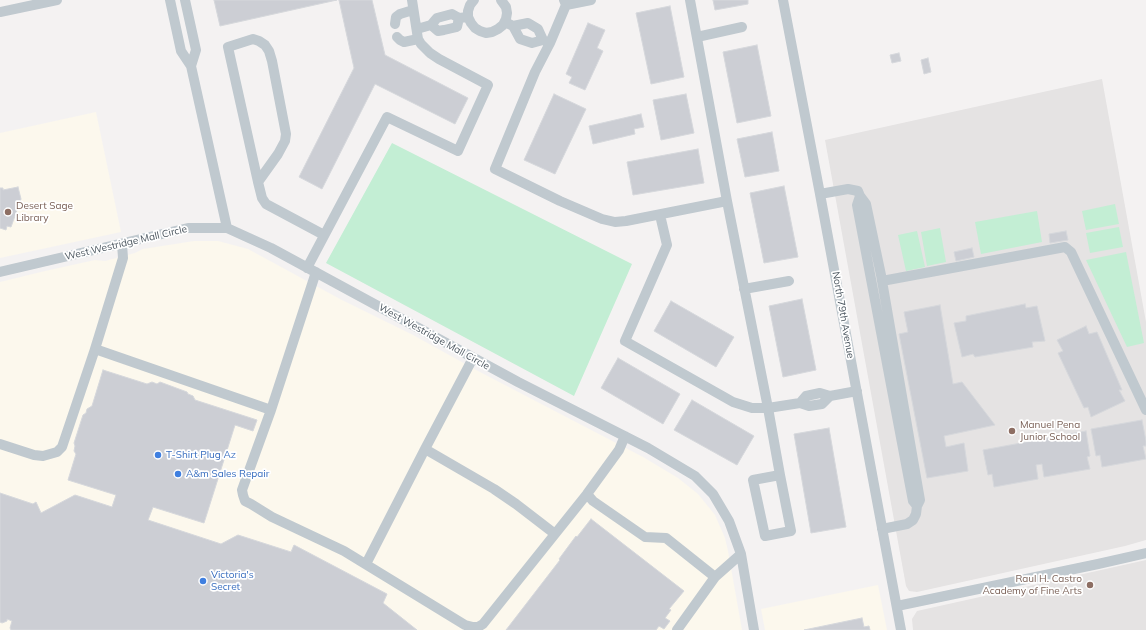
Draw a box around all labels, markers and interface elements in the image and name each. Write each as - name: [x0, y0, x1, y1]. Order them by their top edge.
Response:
- place label: Desert Sage Library: [16, 200, 73, 224]
- marker: Desert Sage Library: [3, 207, 13, 217]
- street label: West Westridge Mall Circle: [64, 223, 188, 263]
- street label: North 79th Avenue: [829, 271, 857, 359]
- street label: West Westridge Mall Circle: [376, 301, 492, 373]
- place label: Manuel Pena Junior School: [1020, 419, 1080, 442]
- marker: Manuel Pena Junior School: [1007, 426, 1017, 436]
- place label: T-Shirt Plug Az: [166, 449, 236, 461]
- marker: T-Shirt Plug Az: [153, 450, 163, 460]
- place label: A&m Sales Repair: [186, 468, 269, 480]
- marker: A&m Sales Repair: [173, 469, 183, 479]
- place label: Victoria's Secret: [211, 569, 254, 592]
- place label: Raul H. Castro Academy of Fine Arts: [982, 573, 1082, 596]
- marker: Victoria's Secret: [198, 576, 208, 586]
- marker: Raul H. Castro Academy of Fine Arts: [1085, 580, 1095, 590]

